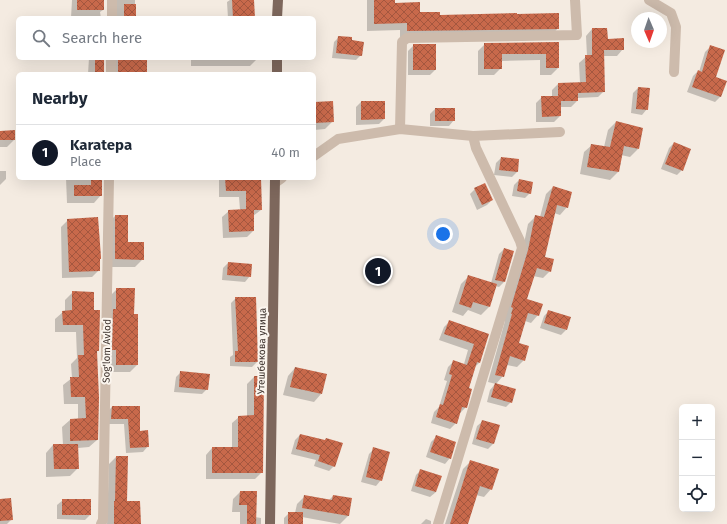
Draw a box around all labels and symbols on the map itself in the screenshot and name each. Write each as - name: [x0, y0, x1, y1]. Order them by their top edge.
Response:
- north arrow: [631, 12, 667, 48]
- your location: [433, 224, 453, 244]
- pin: 1: [365, 256, 391, 286]
- street label: Утешбекова улица: [255, 308, 269, 394]
- street label: Sog'lom Avlod: [100, 319, 114, 383]

